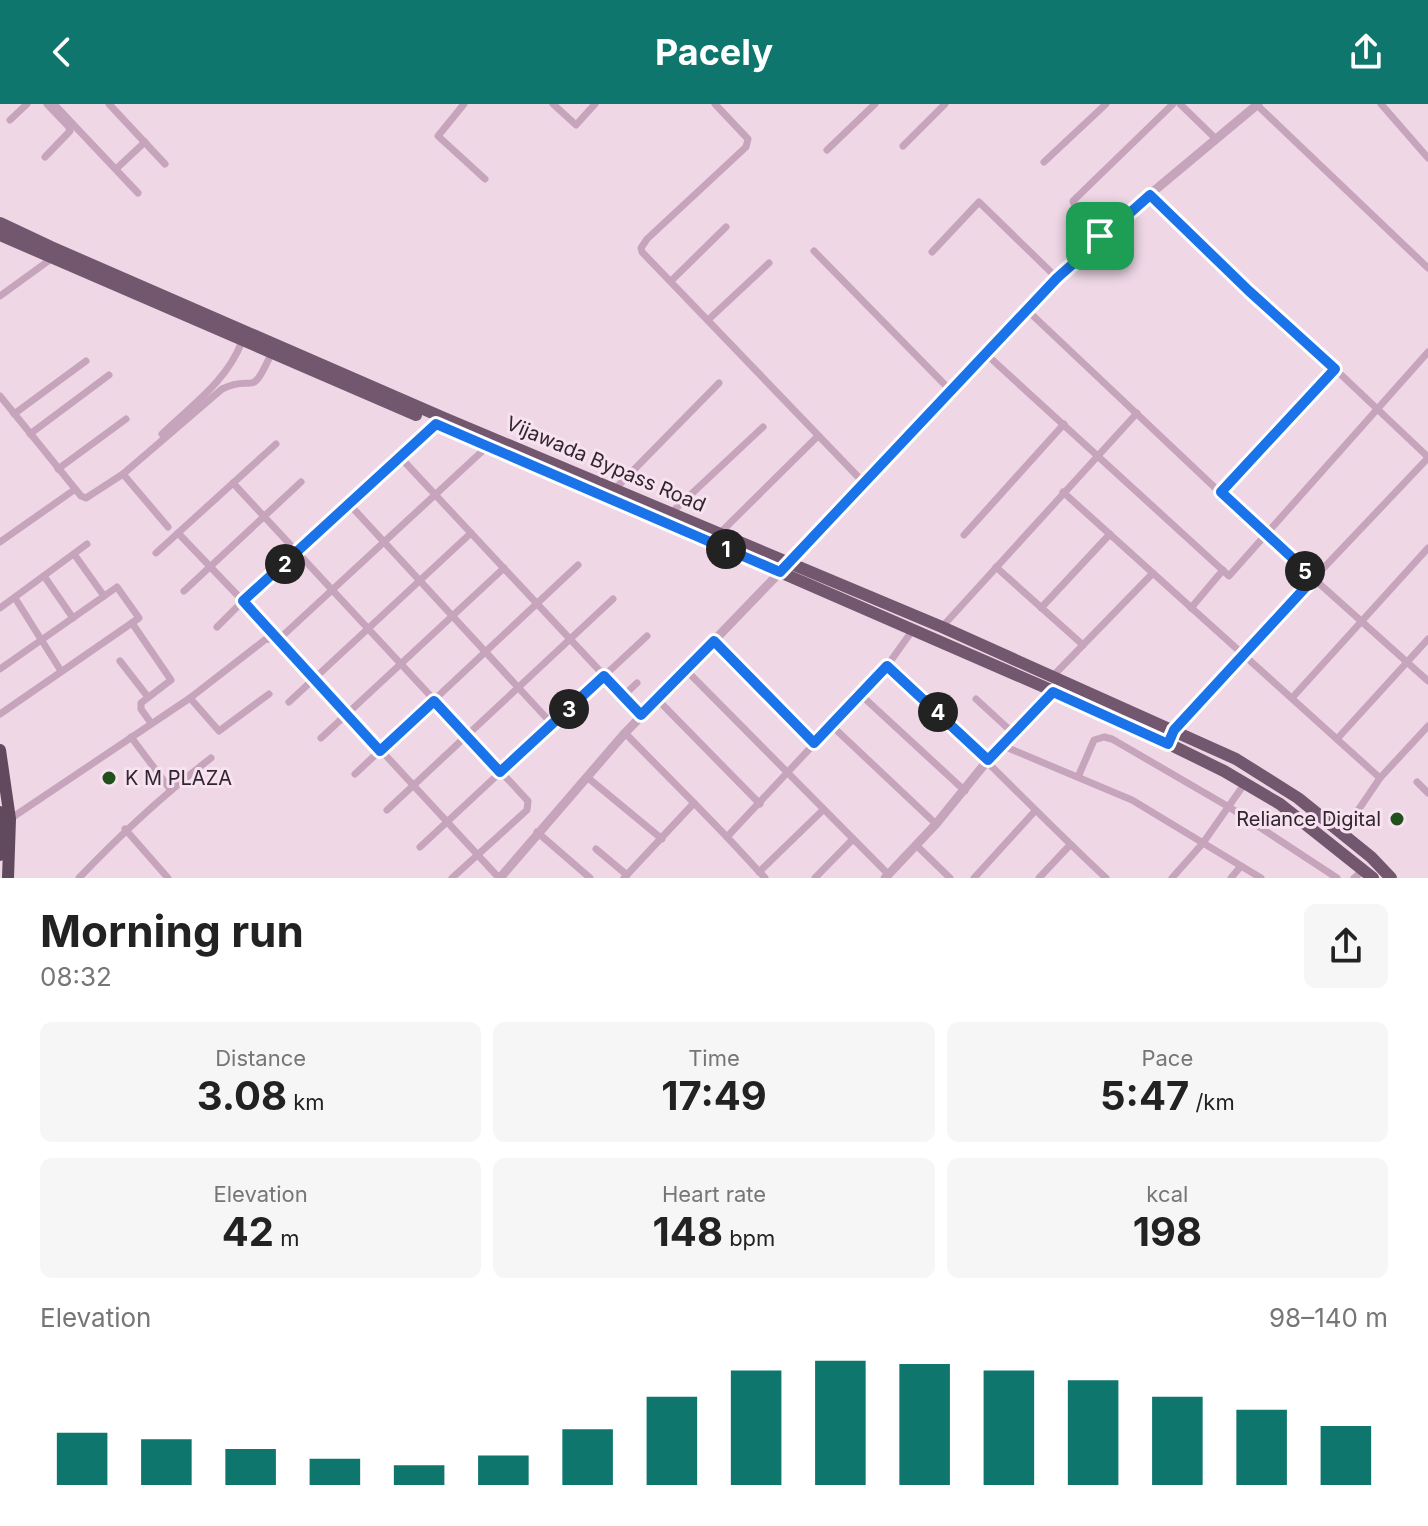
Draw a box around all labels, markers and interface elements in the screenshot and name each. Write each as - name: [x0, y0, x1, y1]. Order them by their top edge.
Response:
- icon: back: [40, 30, 84, 74]
- text: Pacely: [655, 30, 773, 74]
- icon: share: [1344, 30, 1388, 74]
- pin: [1066, 202, 1134, 270]
- icon: arrive: [1078, 214, 1122, 258]
- street label: Vijawada Bypass Road: [503, 411, 709, 517]
- pin: 1: [706, 529, 746, 569]
- text: 1: [721, 536, 731, 562]
- pin: 2: [265, 544, 305, 584]
- text: 2: [278, 551, 292, 577]
- pin: 5: [1285, 551, 1325, 591]
- text: 5: [1298, 558, 1312, 584]
- pin: 3: [549, 689, 589, 729]
- pin: 4: [918, 692, 958, 732]
- text: 3: [562, 696, 576, 722]
- text: 4: [931, 699, 945, 725]
- place label: K M PLAZA: [125, 766, 232, 790]
- marker: K M PLAZA: [100, 769, 118, 787]
- place label: Reliance Digital: [1236, 807, 1381, 831]
- marker: Reliance Digital: [1388, 810, 1406, 828]
- text: Morning run: [40, 904, 304, 958]
- button: share: [1304, 904, 1388, 988]
- text: 08:32: [40, 961, 112, 992]
- text: Distance: [215, 1045, 306, 1071]
- text: Time: [688, 1045, 740, 1071]
- text: Pace: [1141, 1045, 1193, 1071]
- text: 3.08: [197, 1071, 287, 1120]
- text: 17:49: [661, 1071, 767, 1120]
- text: 5:47: [1100, 1071, 1189, 1120]
- text: km: [287, 1089, 325, 1115]
- text: /km: [1189, 1089, 1235, 1115]
- text: Elevation: [214, 1181, 308, 1207]
- text: Heart rate: [662, 1181, 766, 1207]
- text: kcal: [1146, 1181, 1188, 1207]
- text: 42: [222, 1207, 274, 1256]
- text: 148: [653, 1207, 723, 1256]
- text: 198: [1133, 1207, 1202, 1256]
- text: m: [274, 1225, 300, 1251]
- text: bpm: [723, 1225, 775, 1251]
- text: Elevation: [40, 1302, 151, 1333]
- text: 98–140 m: [1269, 1302, 1388, 1333]

